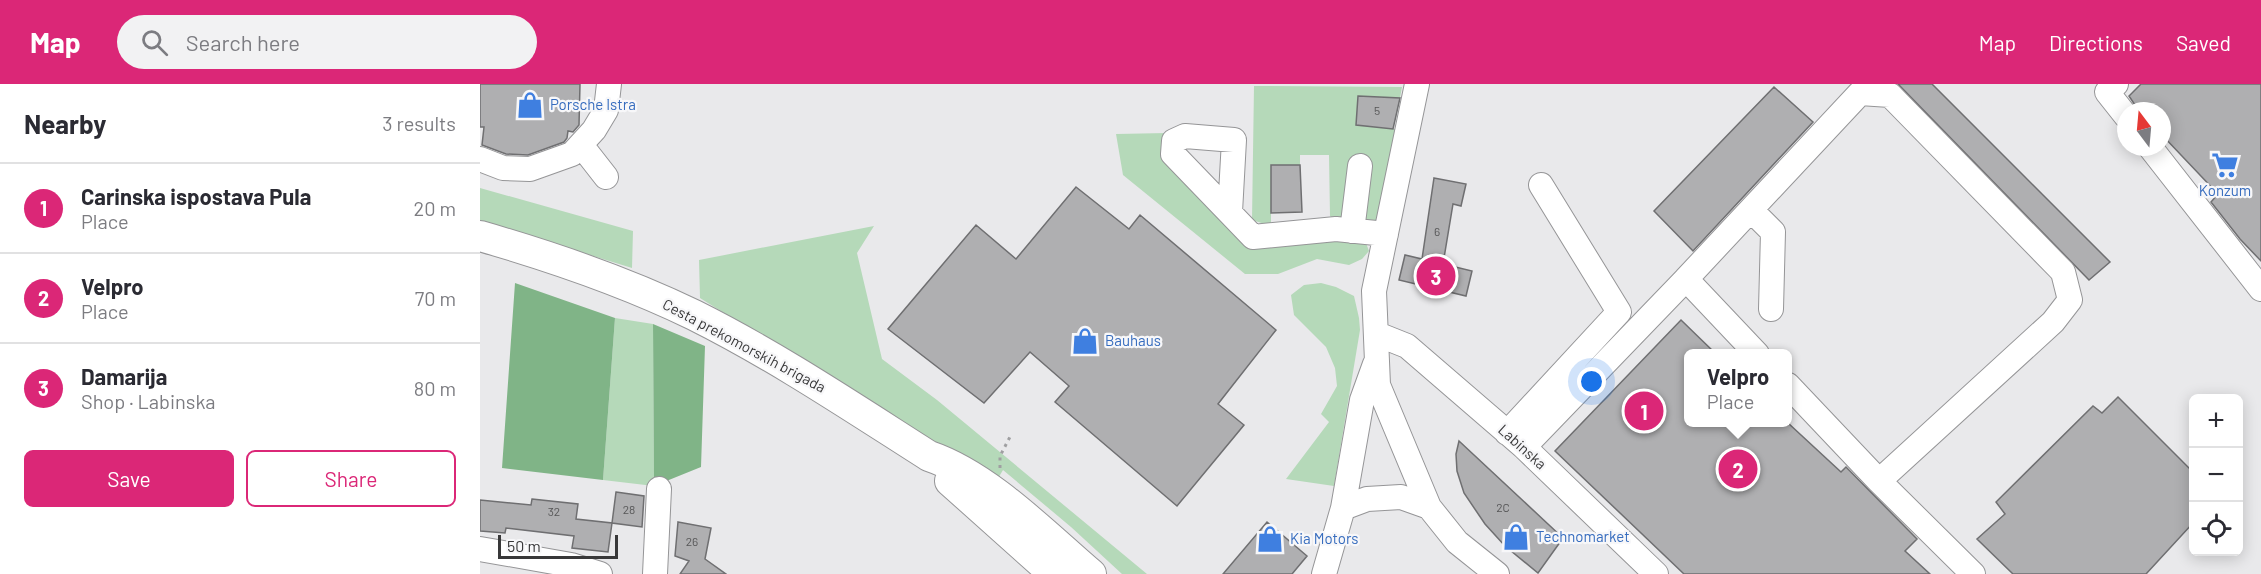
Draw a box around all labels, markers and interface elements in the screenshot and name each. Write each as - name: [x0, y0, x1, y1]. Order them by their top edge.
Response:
- search box: [117, 15, 537, 69]
- text: Map: [30, 25, 81, 59]
- icon: search: [138, 26, 171, 59]
- text: Search here: [186, 29, 300, 55]
- text: Map: [1979, 30, 2016, 55]
- text: Directions: [2049, 30, 2143, 55]
- text: Saved: [2176, 30, 2231, 55]
- shop icon: Porsche Istra: [515, 90, 545, 120]
- place label: Porsche Istra: [550, 95, 636, 113]
- north arrow: [2117, 102, 2171, 156]
- house number: 5: [1374, 103, 1380, 117]
- text: Nearby: [24, 108, 106, 139]
- text: 3 results: [382, 111, 456, 135]
- supermarket icon: Konzum: [2210, 150, 2240, 180]
- place label: Konzum: [2199, 181, 2251, 199]
- text: Carinska ispostava Pula: [81, 183, 311, 209]
- text: 1: [40, 196, 47, 220]
- text: 20 m: [413, 196, 456, 220]
- text: Place: [81, 209, 129, 233]
- house number: 6: [1434, 224, 1440, 238]
- pin: 3: [1416, 254, 1456, 298]
- text: Velpro: [81, 273, 144, 299]
- text: 2: [38, 286, 49, 310]
- text: 70 m: [415, 286, 456, 310]
- street label: Cesta prekomorskih brigada: [660, 294, 829, 396]
- text: Place: [81, 299, 129, 323]
- shop icon: Bauhaus: [1070, 326, 1100, 356]
- place label: Bauhaus: [1105, 331, 1161, 349]
- popup: [1684, 349, 1792, 427]
- text: Damarija: [81, 363, 167, 389]
- text: Velpro: [1707, 363, 1769, 389]
- your location: [1577, 367, 1606, 396]
- text: 3: [38, 376, 49, 400]
- text: 80 m: [414, 376, 456, 400]
- pin: 1: [1624, 388, 1664, 434]
- text: Shop · Labinska: [81, 389, 216, 413]
- text: Place: [1707, 389, 1754, 413]
- map controls: [2189, 394, 2243, 556]
- button: +: [2189, 394, 2243, 448]
- street label: Labinska: [1495, 420, 1550, 473]
- pin: 2: [1718, 446, 1758, 492]
- button: −: [2189, 448, 2243, 502]
- button: Save: [24, 450, 234, 507]
- button: Share: [246, 450, 456, 507]
- house number: 2C: [1496, 500, 1510, 514]
- house number: 28: [623, 502, 635, 516]
- button: locate: [2189, 502, 2243, 556]
- house number: 32: [548, 504, 560, 518]
- shop icon: Technomarket: [1501, 522, 1531, 552]
- shop icon: Kia Motors: [1255, 524, 1285, 554]
- place label: Technomarket: [1536, 527, 1630, 545]
- place label: Kia Motors: [1290, 529, 1359, 547]
- scale bar: [498, 532, 618, 560]
- house number: 26: [686, 534, 698, 548]
- text: 50 m: [507, 536, 541, 555]

